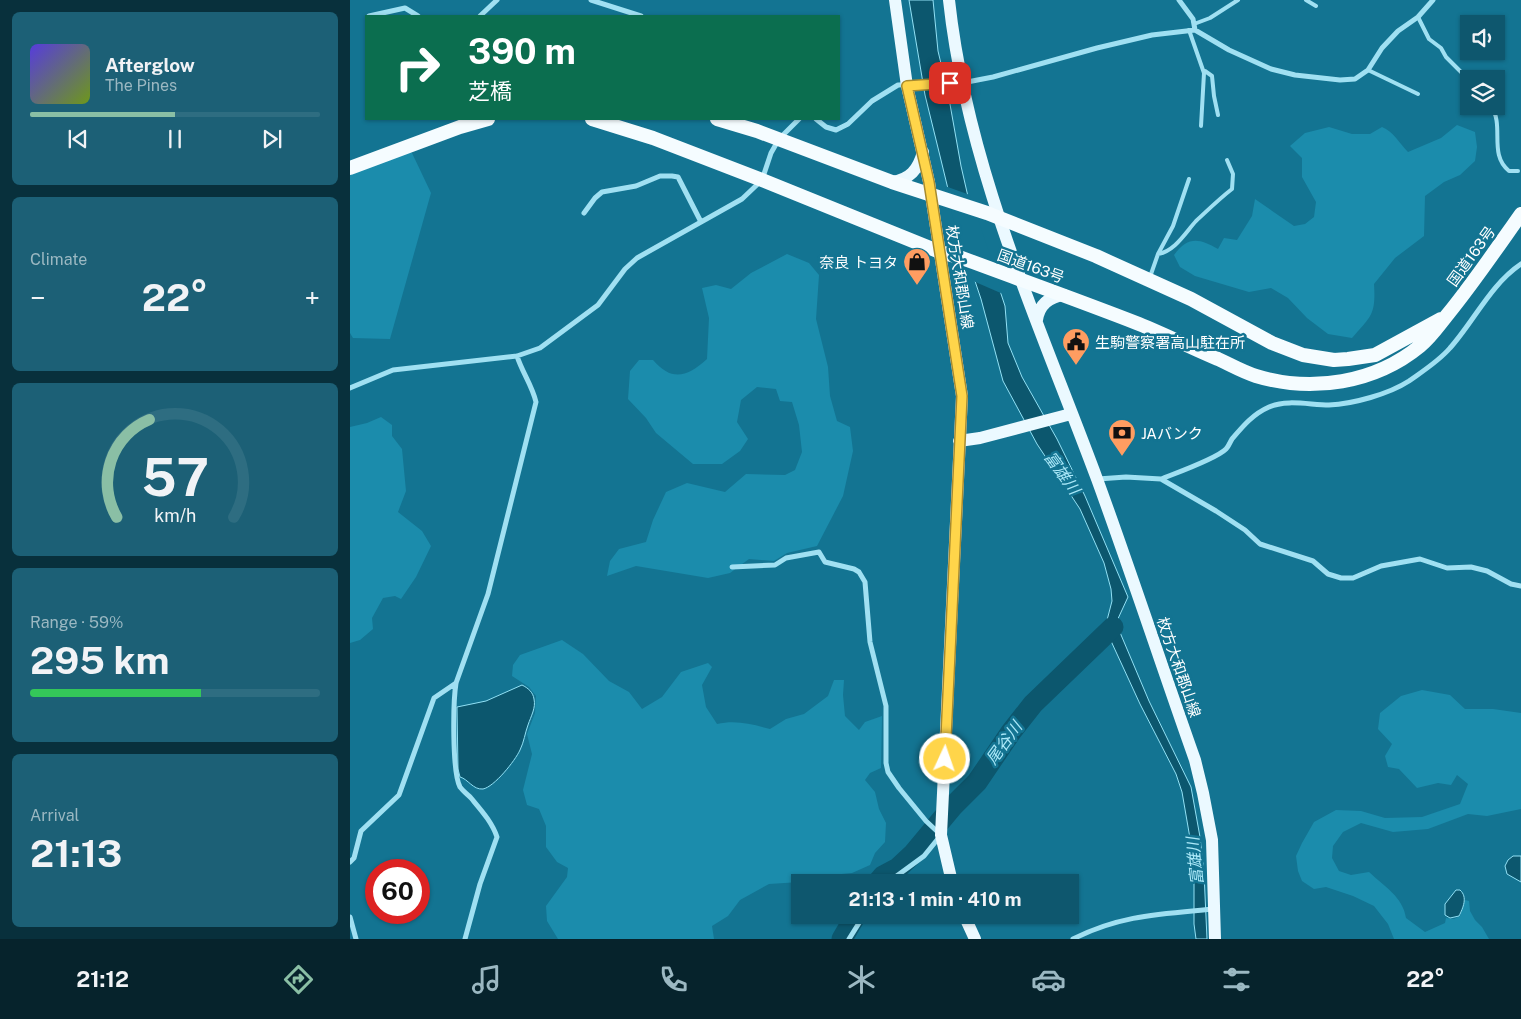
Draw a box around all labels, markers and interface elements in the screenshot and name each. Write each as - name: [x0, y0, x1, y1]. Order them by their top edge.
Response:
- map controls: [1460, 15, 1505, 115]
- button: sound: [1460, 15, 1505, 60]
- text: 390 m: [468, 31, 576, 72]
- icon: right: [385, 35, 450, 100]
- text: Afterglow: [105, 54, 195, 76]
- pin: [929, 62, 971, 104]
- icon: arrive: [936, 69, 964, 97]
- button: layers: [1460, 70, 1505, 115]
- text: The Pines: [105, 76, 177, 95]
- text: 芝橋: [468, 78, 512, 104]
- icon: previous: [64, 125, 92, 153]
- icon: pause: [161, 125, 189, 153]
- icon: next: [258, 125, 286, 153]
- street label: 国道163号: [1444, 223, 1498, 289]
- street label: 枚方大和郡山線: [943, 224, 977, 330]
- street label: 国道163号: [995, 246, 1067, 286]
- shop icon: 奈良 トヨタ: [902, 247, 932, 286]
- text: Climate: [30, 250, 87, 269]
- place label: 奈良 トヨタ: [819, 254, 898, 271]
- text: 22°: [142, 275, 208, 320]
- text: −: [30, 281, 46, 314]
- text: +: [304, 281, 320, 314]
- public building icon: 生駒警察署高山駐在所: [1061, 327, 1091, 366]
- place label: 生駒警察署高山駐在所: [1095, 334, 1245, 351]
- bank icon: JAバンク: [1107, 418, 1137, 457]
- place label: JAバンク: [1141, 425, 1203, 442]
- text: 57: [141, 447, 209, 508]
- water label: 富雄川: [1040, 448, 1085, 500]
- text: km/h: [154, 505, 196, 526]
- text: Range · 59%: [30, 613, 123, 632]
- street label: 枚方大和郡山線: [1154, 615, 1204, 719]
- text: 295 km: [30, 638, 169, 683]
- water label: 尾谷川: [982, 716, 1027, 768]
- position arrow: [918, 732, 970, 784]
- text: Arrival: [30, 806, 79, 825]
- text: 21:13: [30, 831, 122, 876]
- water label: 富雄川: [1183, 834, 1207, 886]
- speed limit sign: 60: [365, 859, 430, 924]
- text: 21:13 · 1 min · 410 m: [849, 888, 1021, 910]
- icon: directions: [281, 962, 316, 997]
- icon: music: [469, 962, 504, 997]
- icon: phone: [656, 962, 691, 997]
- icon: climate: [844, 962, 879, 997]
- icon: car: [1031, 962, 1066, 997]
- icon: filters: [1219, 962, 1254, 997]
- text: 21:12: [76, 966, 129, 992]
- text: 22°: [1406, 966, 1445, 992]

